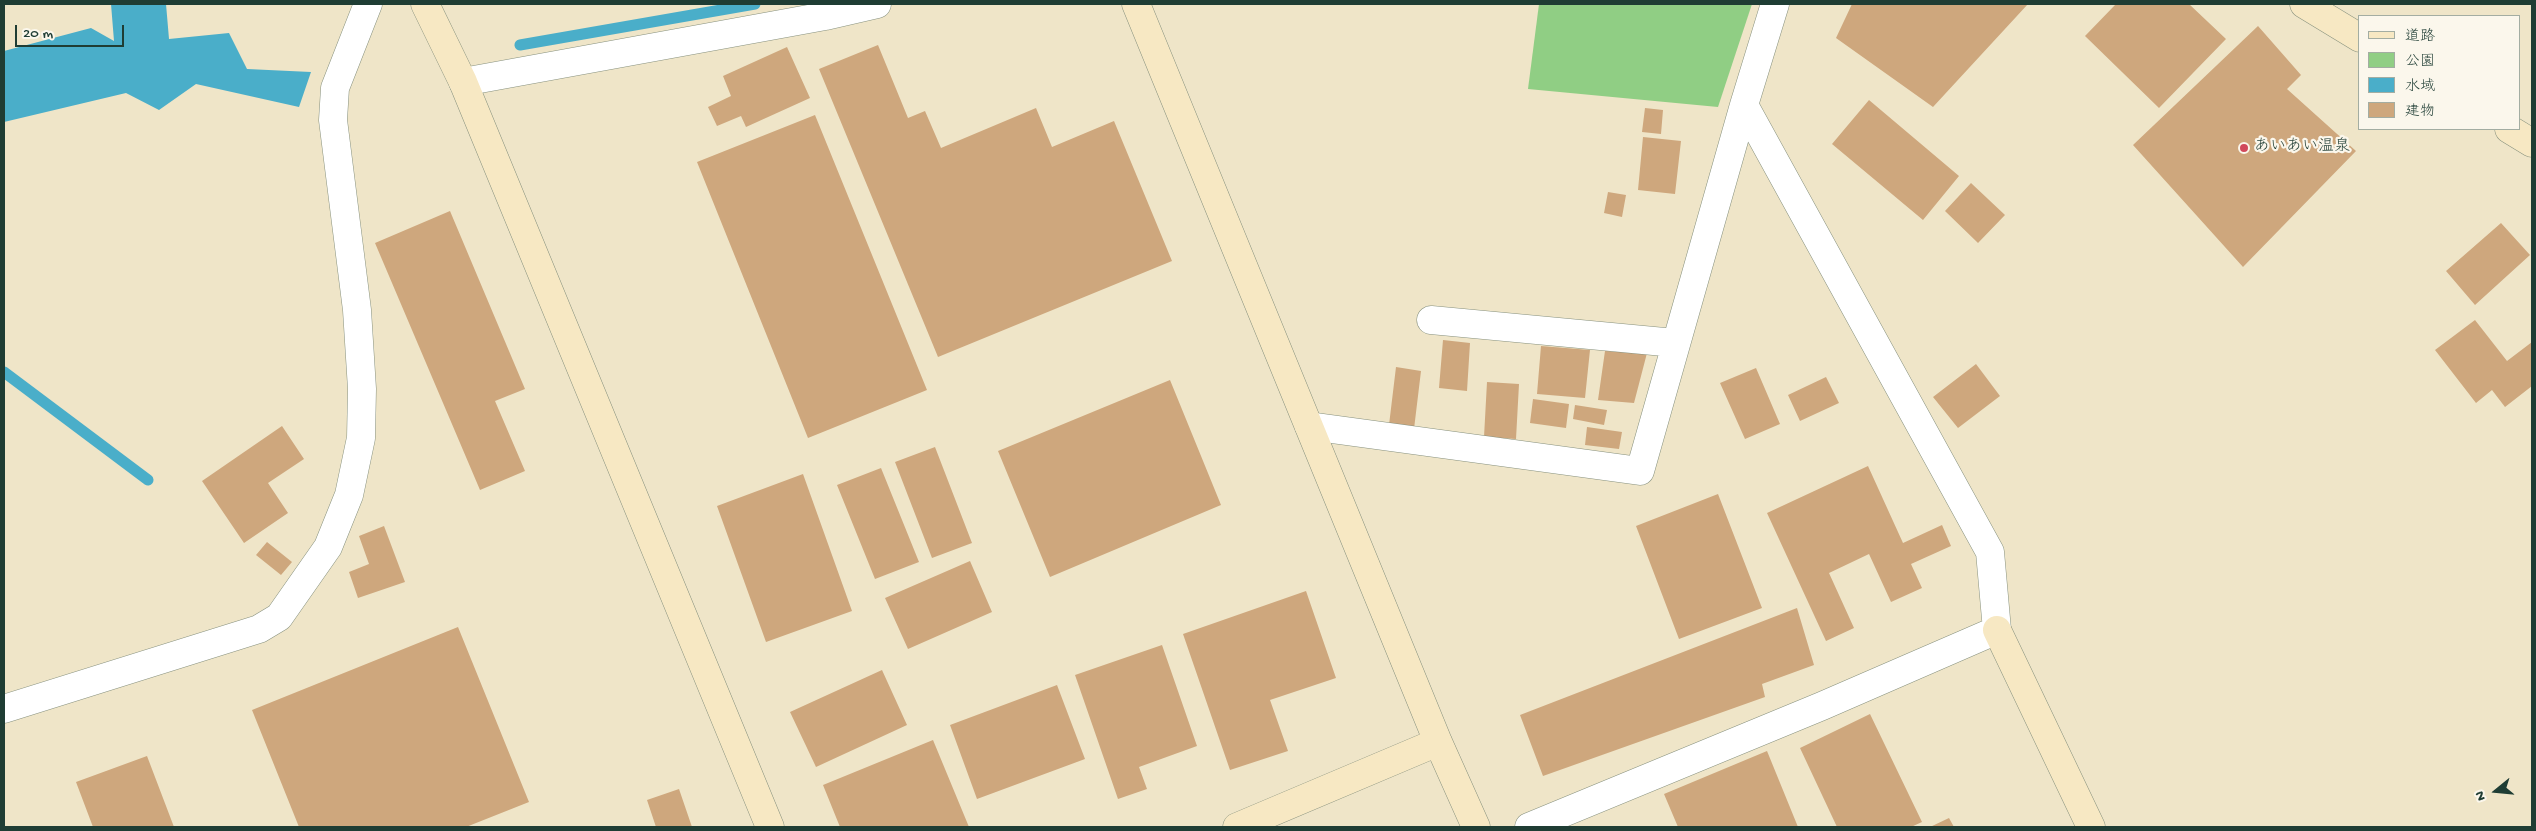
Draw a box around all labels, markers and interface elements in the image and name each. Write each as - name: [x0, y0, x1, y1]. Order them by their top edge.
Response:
- scale bar: [18, 15, 126, 47]
- legend: [2358, 15, 2521, 130]
- text: 20 m: [23, 25, 53, 43]
- text: 道路: [2405, 28, 2435, 46]
- text: 公園: [2405, 53, 2435, 71]
- text: 水域: [2405, 78, 2435, 96]
- text: 建物: [2405, 103, 2435, 121]
- place label: あいあい温泉: [2254, 138, 2350, 158]
- marker: あいあい温泉: [2238, 142, 2250, 154]
- north arrow: [2471, 766, 2521, 816]
- text: N: [2472, 789, 2491, 802]

